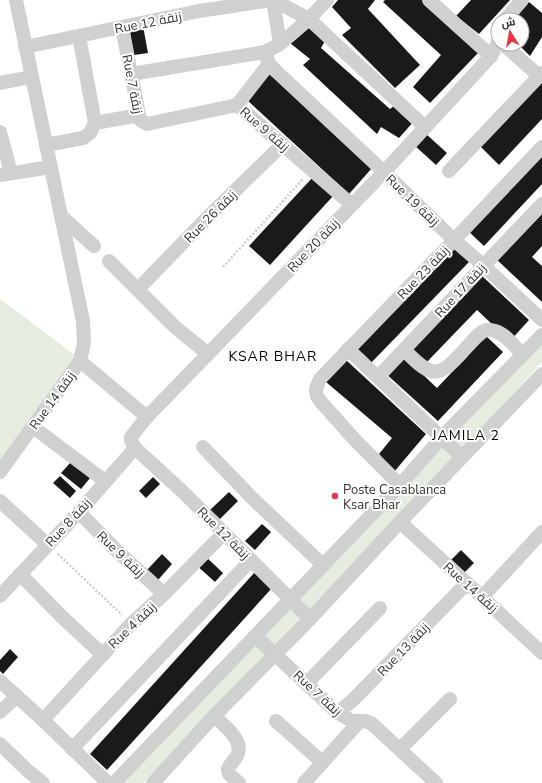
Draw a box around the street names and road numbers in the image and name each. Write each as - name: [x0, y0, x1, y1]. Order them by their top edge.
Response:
- street label: Rue 12 زنقة: [113, 8, 183, 38]
- street label: Rue 7 زنقة: [117, 53, 147, 115]
- street label: Rue 9 زنقة: [236, 103, 293, 156]
- street label: Rue 19 زنقة: [382, 171, 443, 231]
- street label: Rue 26 زنقة: [180, 186, 241, 247]
- street label: Rue 20 زنقة: [284, 215, 344, 276]
- street label: Rue 23 زنقة: [394, 242, 454, 303]
- street label: Rue 17 زنقة: [431, 260, 490, 322]
- street label: Rue 14 زنقة: [26, 368, 80, 433]
- street label: Rue 8 زنقة: [42, 495, 96, 551]
- street label: Rue 12 زنقة: [193, 503, 254, 564]
- street label: Rue 9 زنقة: [92, 527, 148, 582]
- street label: Rue 14 زنقة: [439, 558, 502, 617]
- street label: Rue 4 زنقة: [105, 598, 161, 653]
- street label: Rue 13 زنقة: [374, 619, 434, 680]
- street label: Rue 7 زنقة: [289, 667, 345, 721]

